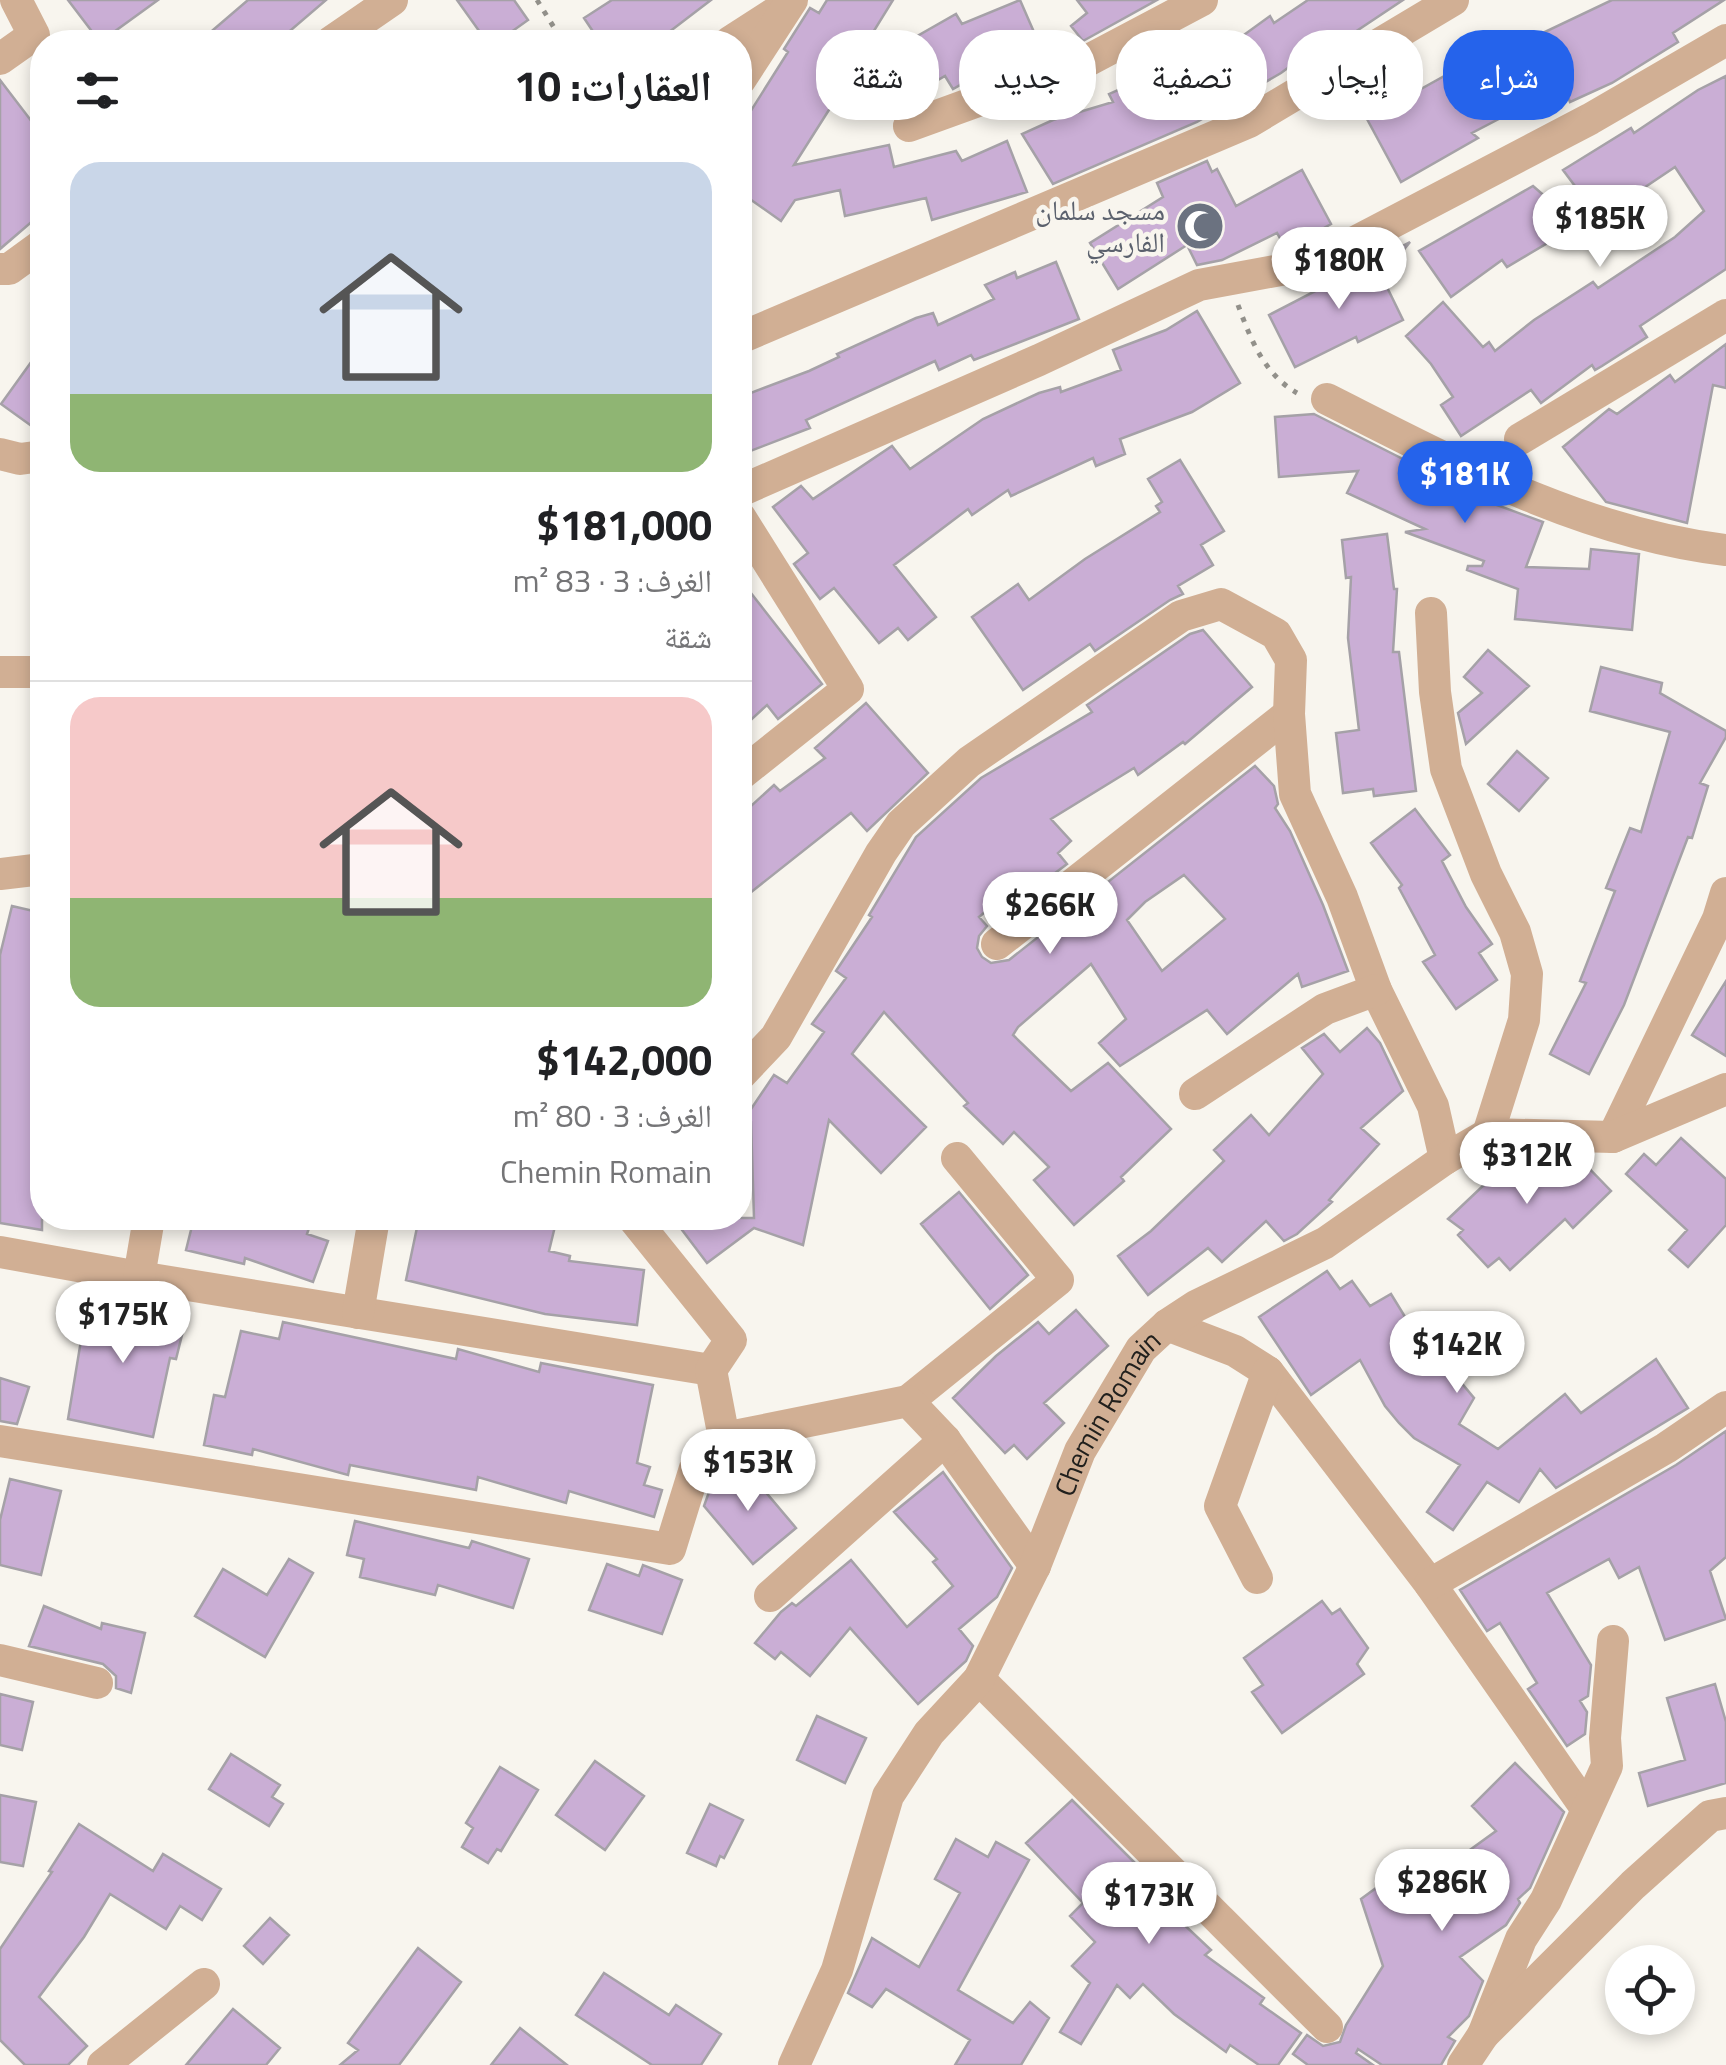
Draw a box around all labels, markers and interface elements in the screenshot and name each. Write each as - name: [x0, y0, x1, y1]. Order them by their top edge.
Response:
- chip: شقة: [816, 30, 939, 120]
- chip: جديد: [959, 30, 1096, 120]
- chip: تصفية: [1116, 30, 1267, 120]
- chip: إيجار: [1287, 30, 1423, 120]
- chip: شراء: [1443, 30, 1574, 120]
- text: العقارات: 10: [514, 53, 712, 117]
- icon: filters: [70, 63, 125, 118]
- pin: $185K: [1530, 185, 1670, 270]
- place label: مسجد سلمان الفارسي: [1035, 188, 1165, 265]
- text: $185K: [1555, 193, 1645, 241]
- mosque icon: مسجد سلمان الفارسي: [1174, 200, 1226, 252]
- icon: home: [301, 227, 481, 407]
- pin: $180K: [1269, 227, 1409, 312]
- text: $180K: [1294, 235, 1384, 283]
- pin: $181K: [1395, 441, 1535, 526]
- text: $181K: [1420, 449, 1510, 497]
- text: $181,000: [536, 492, 712, 556]
- text: الغرف: 3 · 83 m²: [513, 556, 712, 604]
- text: شقة: [664, 612, 712, 660]
- icon: home: [301, 762, 481, 942]
- pin: $266K: [980, 872, 1120, 957]
- text: $266K: [1005, 880, 1095, 928]
- text: $142,000: [536, 1027, 712, 1091]
- text: الغرف: 3 · 80 m²: [513, 1091, 712, 1139]
- pin: $312K: [1457, 1122, 1597, 1207]
- text: $312K: [1482, 1130, 1572, 1178]
- text: Chemin Romain: [500, 1147, 712, 1195]
- pin: $175K: [53, 1281, 193, 1366]
- text: $175K: [78, 1289, 168, 1337]
- pin: $142K: [1387, 1311, 1527, 1396]
- street label: Chemin Romain: [1042, 1319, 1170, 1502]
- text: $142K: [1412, 1319, 1502, 1367]
- pin: $153K: [678, 1429, 818, 1514]
- text: $153K: [703, 1437, 793, 1485]
- pin: $286K: [1372, 1849, 1512, 1934]
- text: $286K: [1397, 1857, 1487, 1905]
- pin: $173K: [1079, 1862, 1219, 1947]
- text: $173K: [1104, 1870, 1194, 1918]
- map controls: [1605, 1945, 1695, 2035]
- button: locate: [1605, 1945, 1695, 2035]

